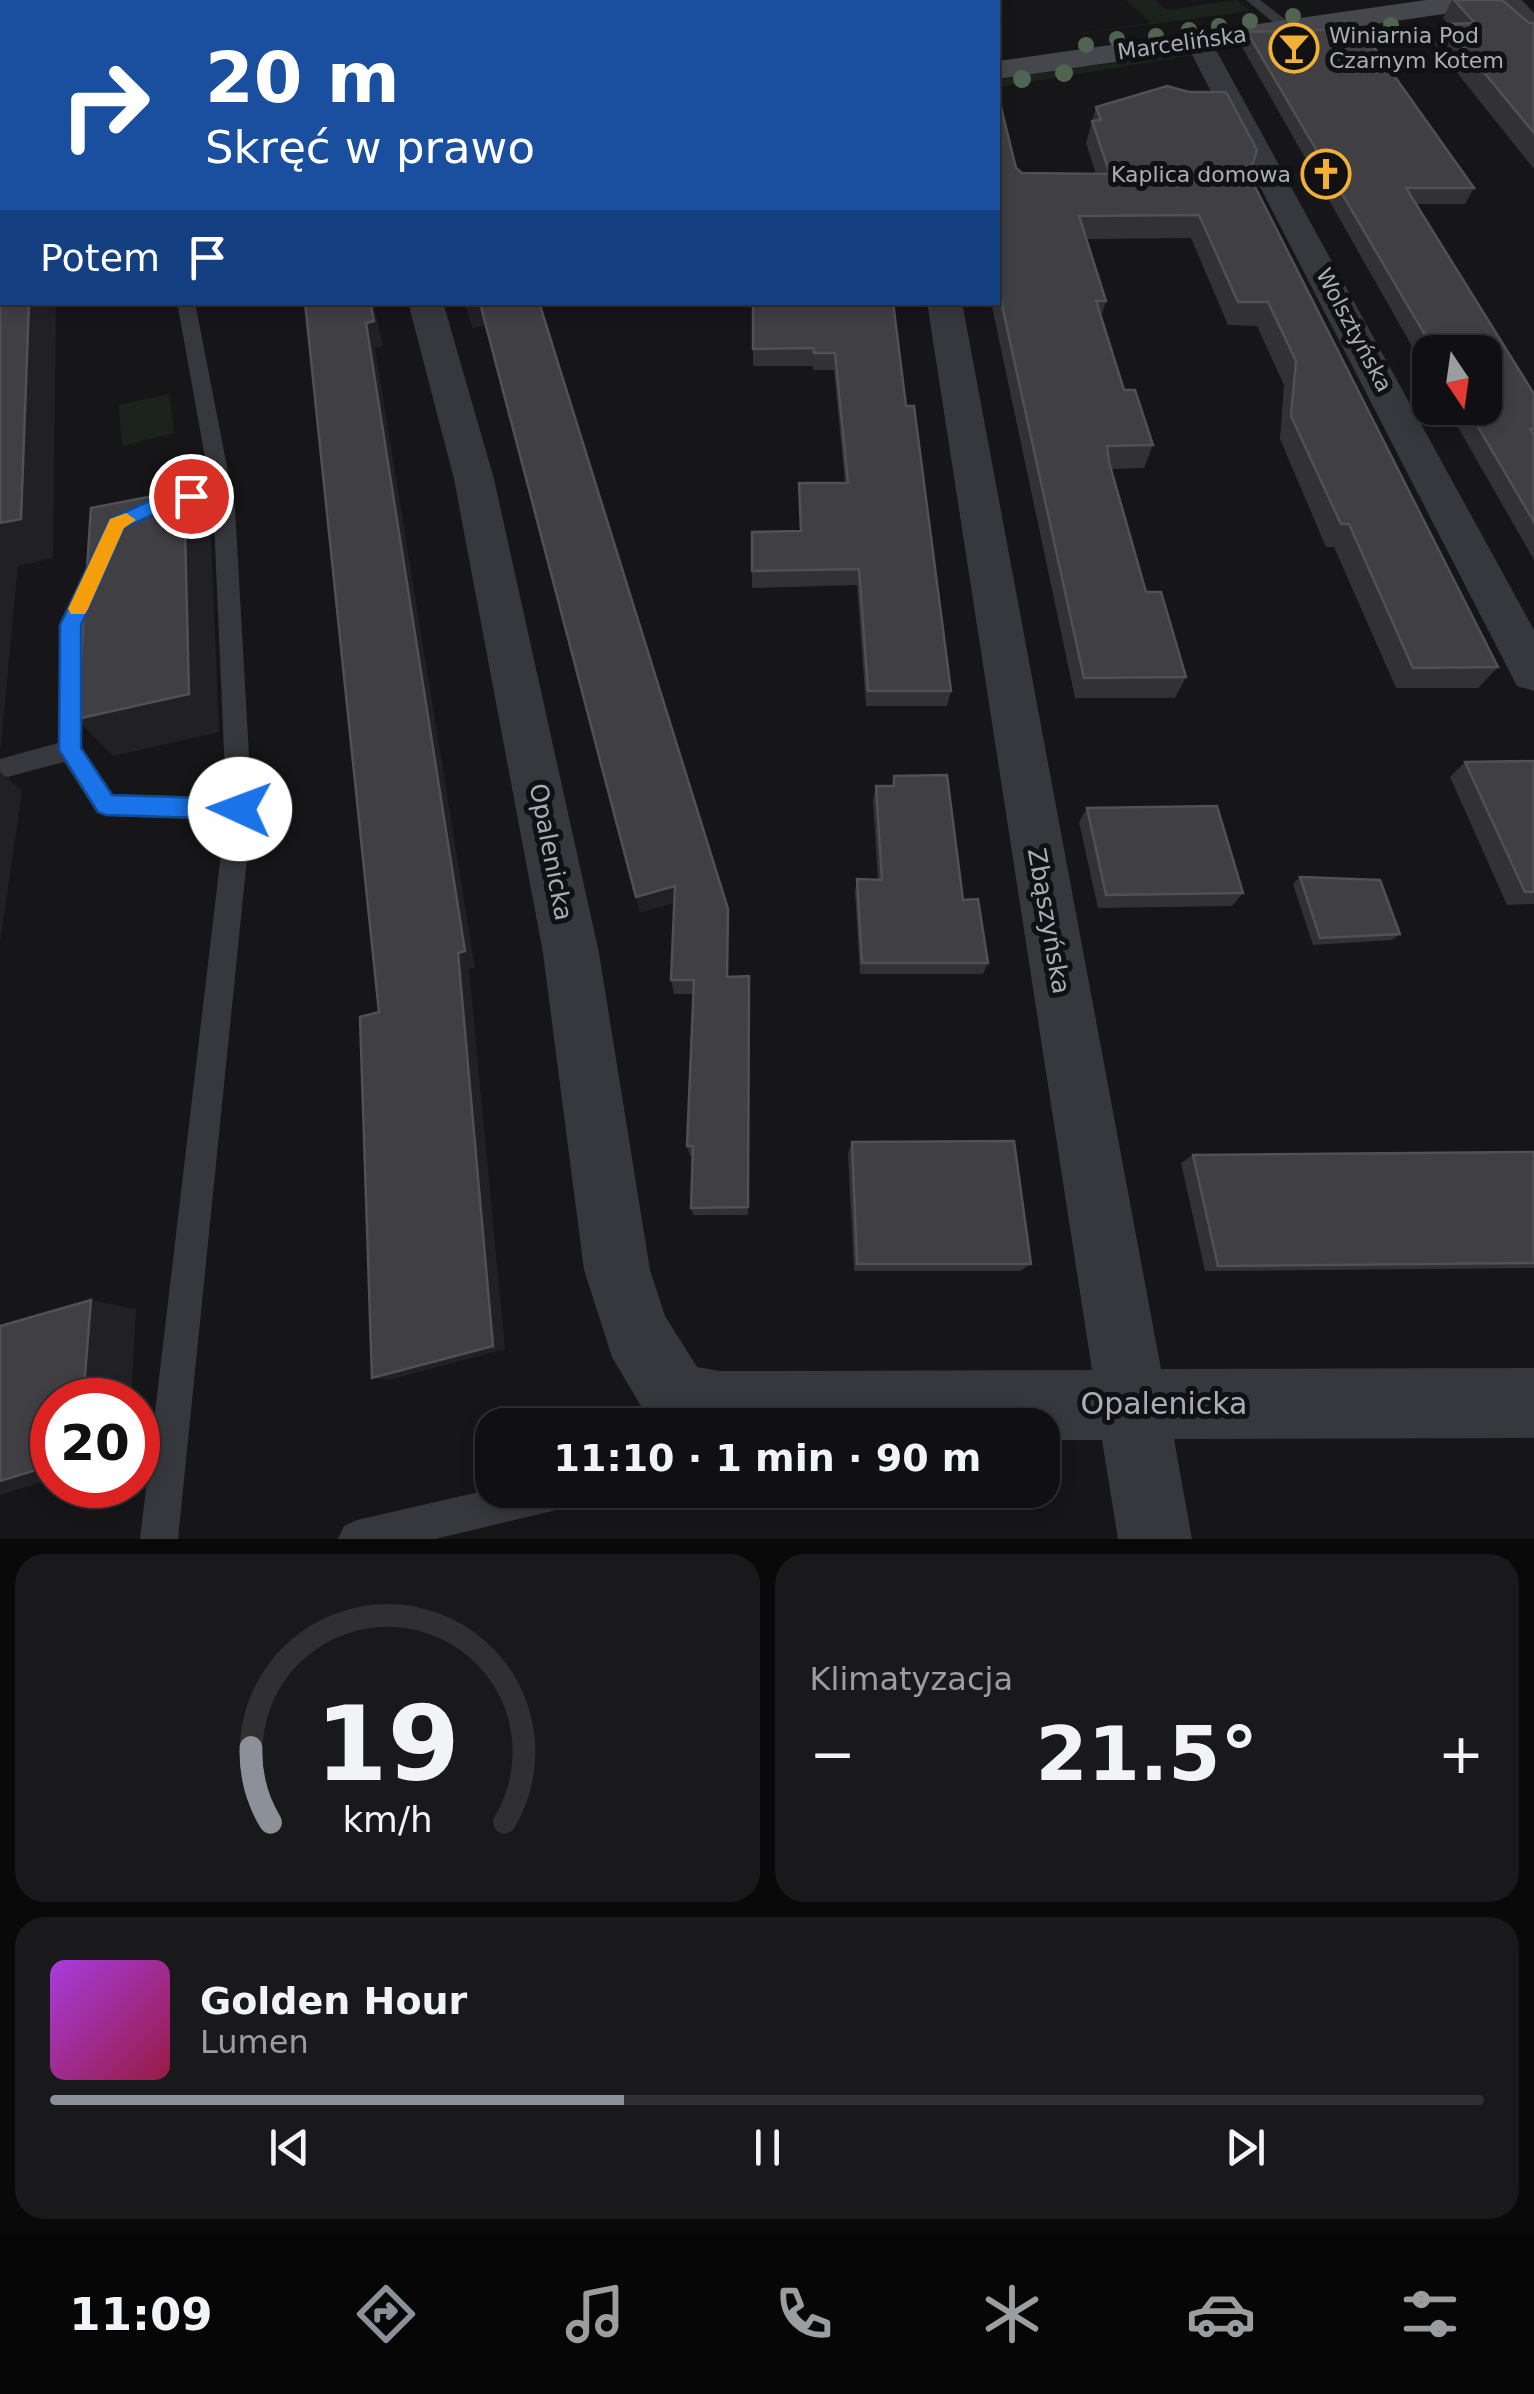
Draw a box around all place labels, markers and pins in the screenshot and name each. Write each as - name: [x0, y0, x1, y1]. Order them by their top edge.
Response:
- bar icon: Winiarnia Pod Czarnym Kotem: [1268, 22, 1320, 74]
- place label: Winiarnia Pod Czarnym Kotem: [1329, 23, 1504, 73]
- church icon: Kaplica domowa: [1300, 148, 1352, 200]
- place label: Kaplica domowa: [1111, 162, 1291, 187]
- pin: [149, 454, 234, 539]

